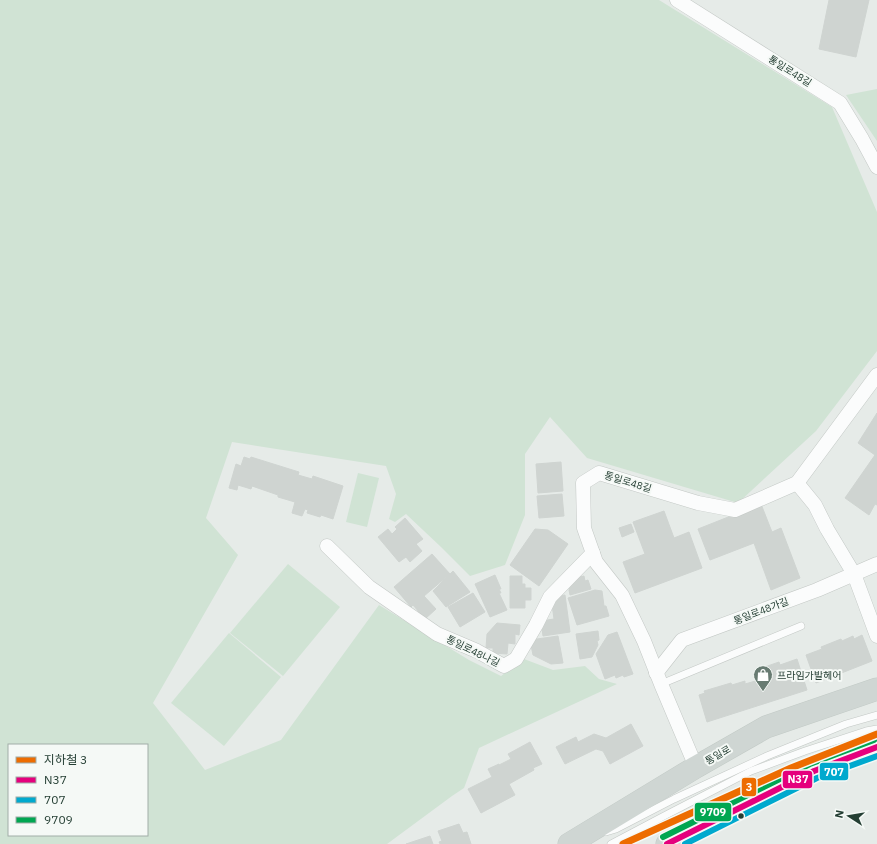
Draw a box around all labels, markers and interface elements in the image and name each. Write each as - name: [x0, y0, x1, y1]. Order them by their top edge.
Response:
- street label: 통일로48길: [766, 53, 814, 89]
- street label: 통일로48길: [603, 469, 653, 495]
- street label: 통일로48가길: [732, 595, 790, 627]
- street label: 통일로48나길: [444, 632, 502, 670]
- shop icon: 프라임가발헤어: [752, 664, 774, 692]
- place label: 프라임가발헤어: [777, 669, 841, 682]
- street label: 통일로: [703, 742, 733, 768]
- legend: [8, 744, 148, 836]
- text: 지하철 3: [44, 752, 87, 767]
- line badge: 707: [819, 762, 849, 781]
- text: 707: [824, 765, 844, 779]
- line badge: N37: [782, 770, 813, 789]
- text: N37: [44, 772, 67, 787]
- text: N37: [787, 772, 809, 786]
- line badge: 3: [741, 777, 757, 797]
- text: 3: [746, 780, 752, 794]
- text: 707: [44, 792, 66, 807]
- north arrow: [829, 796, 869, 836]
- line badge: 9709: [694, 802, 732, 822]
- text: 9709: [700, 805, 727, 819]
- text: N: [832, 809, 847, 819]
- unlabelled marker: [736, 811, 746, 821]
- text: 9709: [44, 812, 73, 827]

